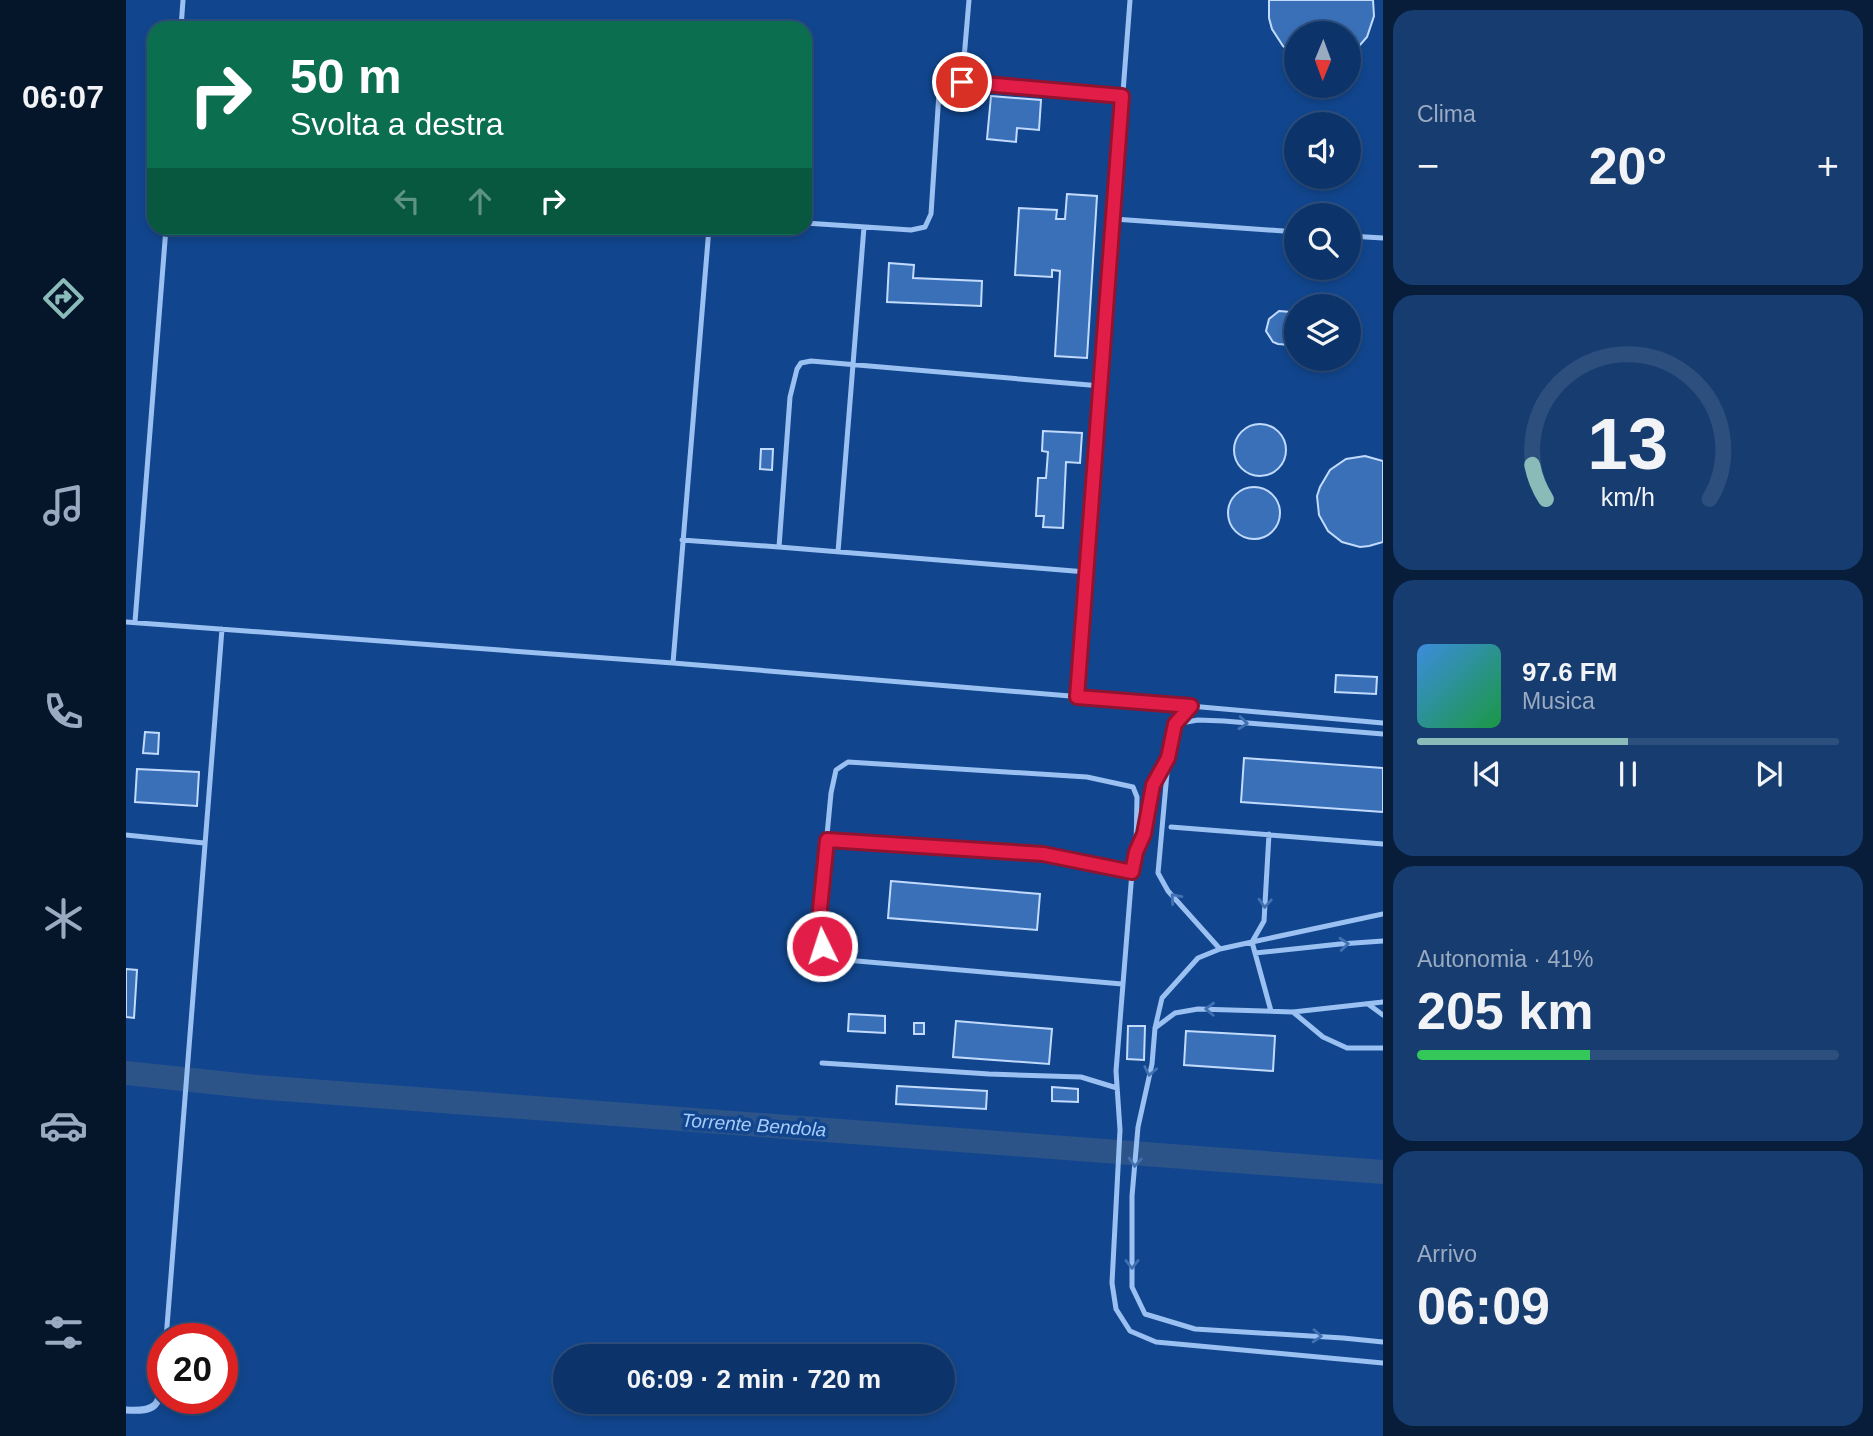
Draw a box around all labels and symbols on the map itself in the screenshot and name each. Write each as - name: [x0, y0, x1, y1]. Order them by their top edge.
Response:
- north arrow: [1284, 21, 1362, 98]
- pin: [932, 52, 992, 112]
- one-way arrow: [1238, 715, 1249, 730]
- one-way arrow: [1171, 893, 1183, 906]
- one-way arrow: [1258, 897, 1273, 908]
- position arrow: [785, 909, 859, 983]
- one-way arrow: [1338, 937, 1349, 952]
- one-way arrow: [1204, 1002, 1215, 1017]
- one-way arrow: [1143, 1065, 1158, 1077]
- water label: Torrente Bendola: [681, 1109, 827, 1141]
- one-way arrow: [1128, 1156, 1143, 1167]
- one-way arrow: [1124, 1259, 1140, 1270]
- speed limit sign: 20: [147, 1323, 238, 1414]
- one-way arrow: [1312, 1328, 1323, 1343]

